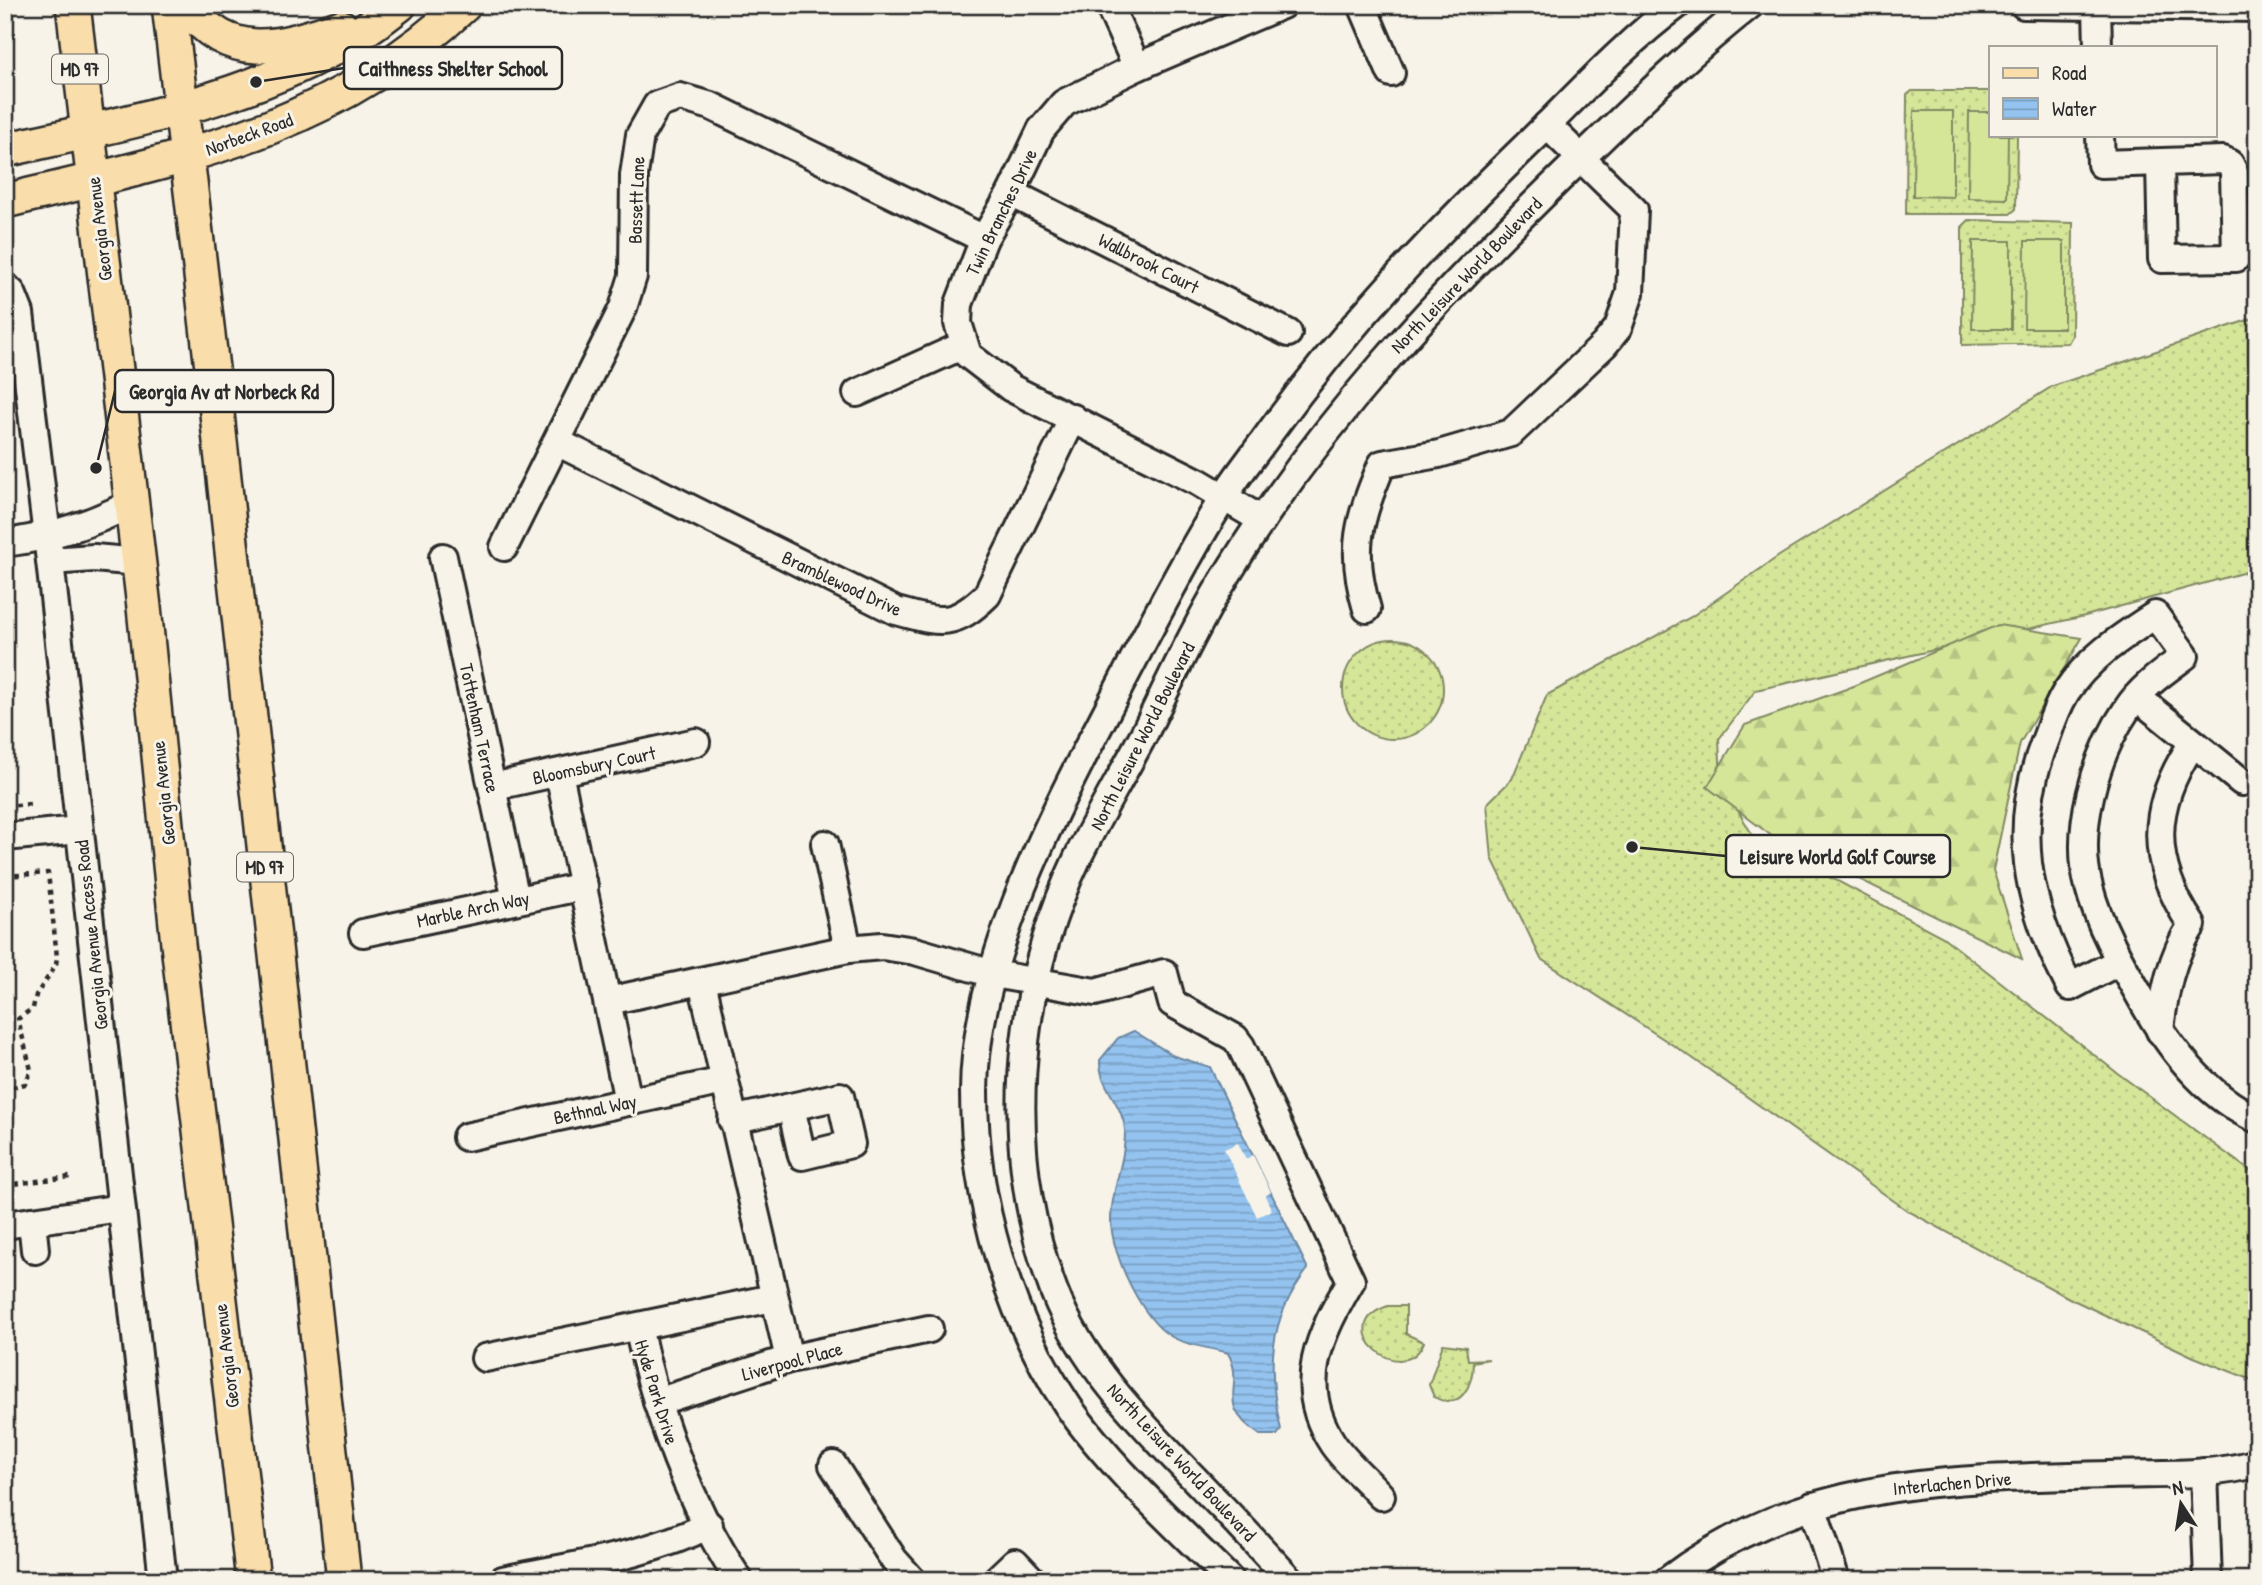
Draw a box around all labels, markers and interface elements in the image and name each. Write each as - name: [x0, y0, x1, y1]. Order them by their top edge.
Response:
- legend: [1989, 46, 2216, 136]
- callout: Caithness Shelter School: [344, 47, 562, 89]
- text: Caithness Shelter School: [358, 54, 548, 83]
- road number: MD 97: [52, 55, 108, 84]
- text: Road: [2052, 58, 2086, 87]
- text: Water: [2052, 94, 2097, 123]
- street label: Norbeck Road: [202, 106, 297, 162]
- street label: Twin Branches Drive: [959, 144, 1043, 280]
- street label: Bassett Lane: [621, 155, 651, 244]
- street label: Georgia Avenue: [80, 175, 118, 282]
- street label: North Leisure World Boulevard: [1384, 191, 1548, 359]
- street label: Wallbrook Court: [1094, 227, 1204, 300]
- callout: Georgia Av at Norbeck Rd: [115, 370, 333, 412]
- text: Georgia Av at Norbeck Rd: [129, 377, 320, 407]
- street label: Bramblewood Drive: [778, 544, 907, 622]
- street label: North Leisure World Boulevard: [1083, 637, 1201, 834]
- street label: Tottenham Terrace: [454, 661, 507, 796]
- street label: Georgia Avenue: [145, 739, 181, 846]
- street label: Bloomsbury Court: [530, 739, 658, 791]
- callout: Leisure World Golf Course: [1726, 835, 1950, 877]
- street label: Georgia Avenue Access Road: [68, 838, 114, 1031]
- text: Leisure World Golf Course: [1740, 842, 1937, 871]
- road number: MD 97: [237, 852, 293, 882]
- street label: Marble Arch Way: [414, 884, 532, 934]
- street label: Bethnal Way: [551, 1088, 639, 1130]
- street label: Georgia Avenue: [207, 1302, 245, 1409]
- street label: Liverpool Place: [739, 1335, 846, 1387]
- street label: Hyde Park Drive: [629, 1336, 685, 1448]
- street label: North Leisure World Boulevard: [1102, 1377, 1263, 1547]
- street label: Interlachen Drive: [1892, 1465, 2013, 1501]
- north arrow: [2146, 1470, 2216, 1540]
- text: N: [2170, 1474, 2185, 1501]

